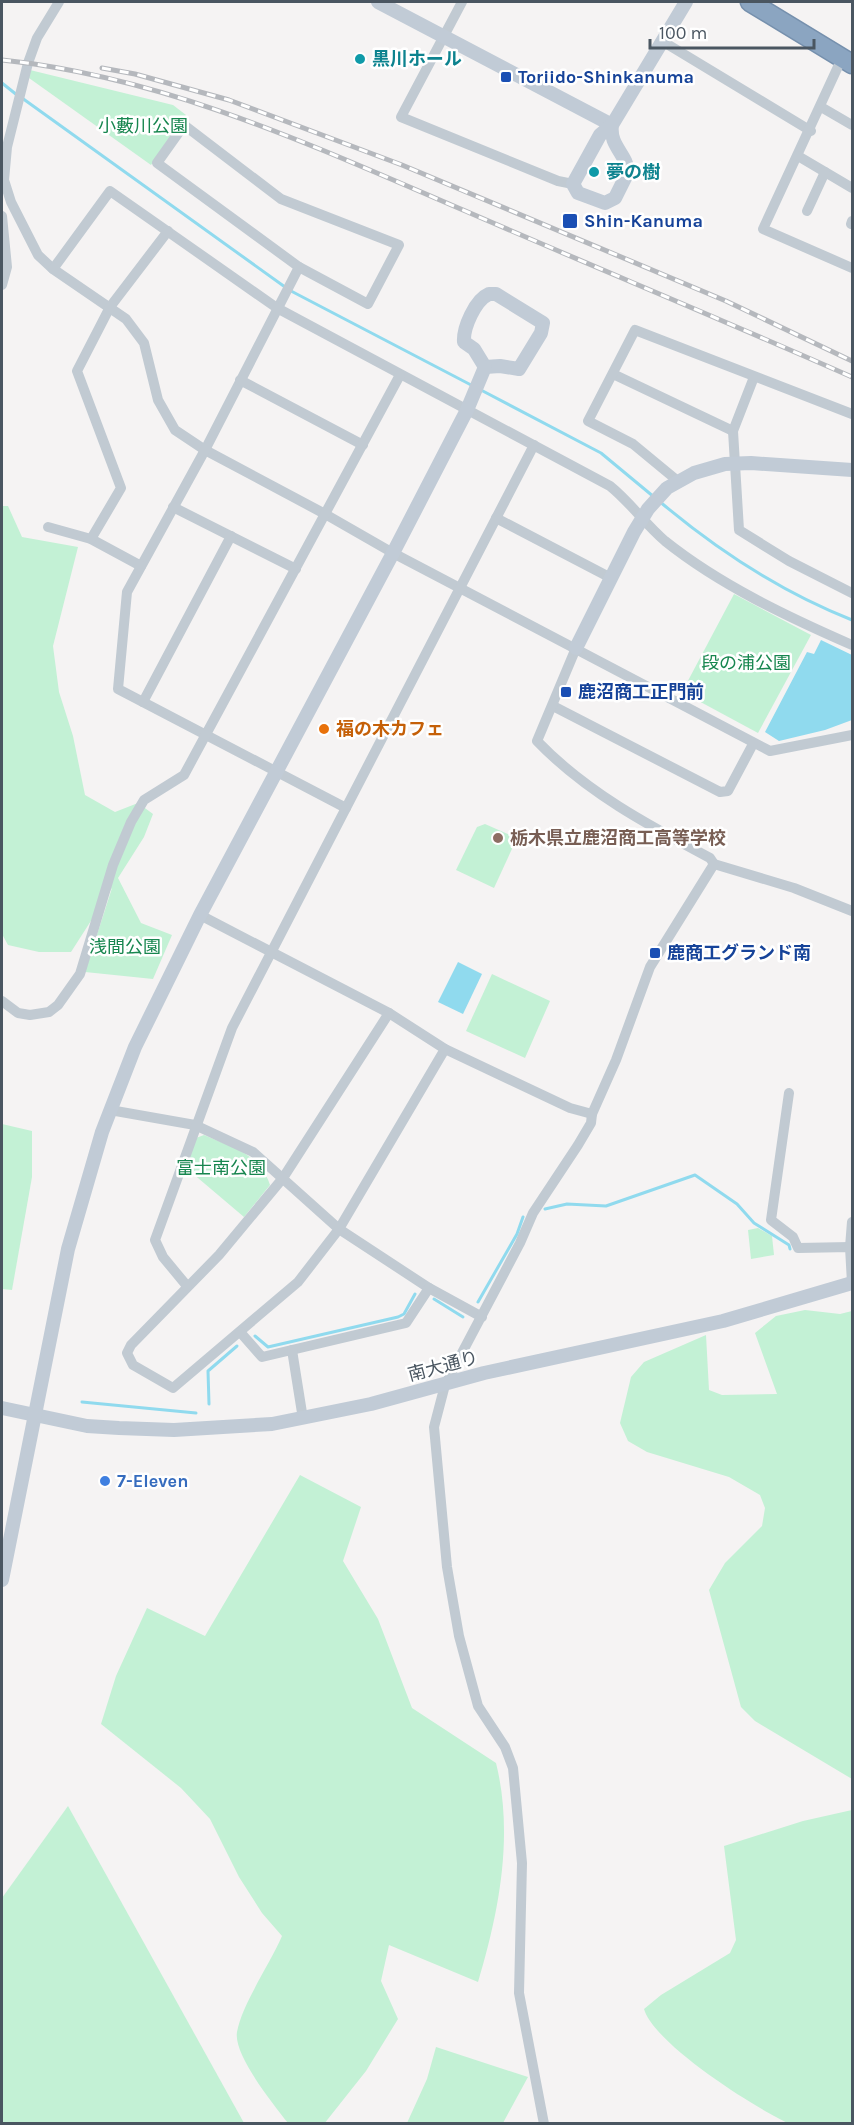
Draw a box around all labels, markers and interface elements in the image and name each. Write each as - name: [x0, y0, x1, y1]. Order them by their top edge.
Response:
- scale bar: [650, 12, 814, 50]
- text: 100 m: [659, 22, 707, 44]
- place label: 黒川ホール: [372, 48, 462, 70]
- marker: 黒川ホール: [353, 52, 367, 66]
- place label: Toriido-Shinkanuma: [518, 66, 694, 88]
- marker: Toriido-Shinkanuma: [499, 70, 513, 84]
- park label: 小藪川公園: [98, 115, 188, 137]
- place label: 夢の樹: [606, 161, 660, 183]
- marker: 夢の樹: [587, 165, 601, 179]
- place label: Shin-Kanuma: [584, 210, 703, 232]
- marker: Shin-Kanuma: [561, 212, 579, 230]
- park label: 段の浦公園: [701, 652, 791, 674]
- place label: 鹿沼商工正門前: [578, 681, 704, 703]
- marker: 鹿沼商工正門前: [559, 685, 573, 699]
- place label: 福の木カフェ: [336, 718, 444, 740]
- marker: 福の木カフェ: [317, 722, 331, 736]
- place label: 栃木県立鹿沼商工高等学校: [510, 827, 726, 849]
- marker: 栃木県立鹿沼商工高等学校: [491, 831, 505, 845]
- park label: 浅間公園: [89, 936, 161, 958]
- place label: 鹿商工グランド南: [667, 942, 811, 964]
- marker: 鹿商工グランド南: [648, 946, 662, 960]
- park label: 富士南公園: [176, 1157, 266, 1179]
- street label: 南大通り: [405, 1346, 481, 1386]
- place label: 7-Eleven: [117, 1470, 188, 1492]
- marker: 7-Eleven: [98, 1474, 112, 1488]

